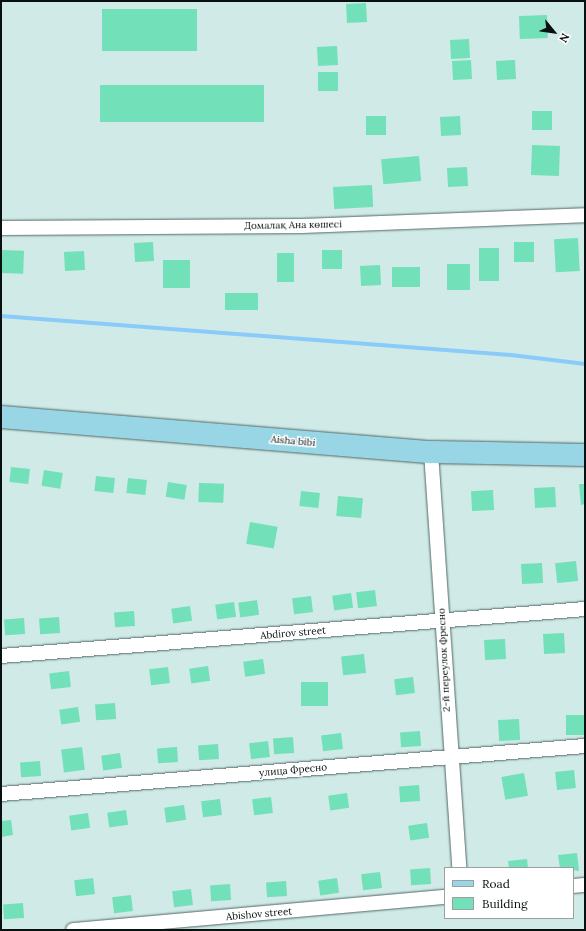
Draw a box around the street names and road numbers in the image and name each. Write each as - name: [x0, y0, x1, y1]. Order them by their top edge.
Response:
- street label: Домалақ Ана көшесі: [244, 218, 342, 232]
- street label: Aisha bibi: [270, 433, 316, 449]
- street label: 2-й переулок Фресно: [435, 608, 453, 712]
- street label: Abdirov street: [260, 624, 326, 642]
- street label: улица Фресно: [258, 761, 328, 779]
- street label: Abishov street: [225, 905, 293, 923]

